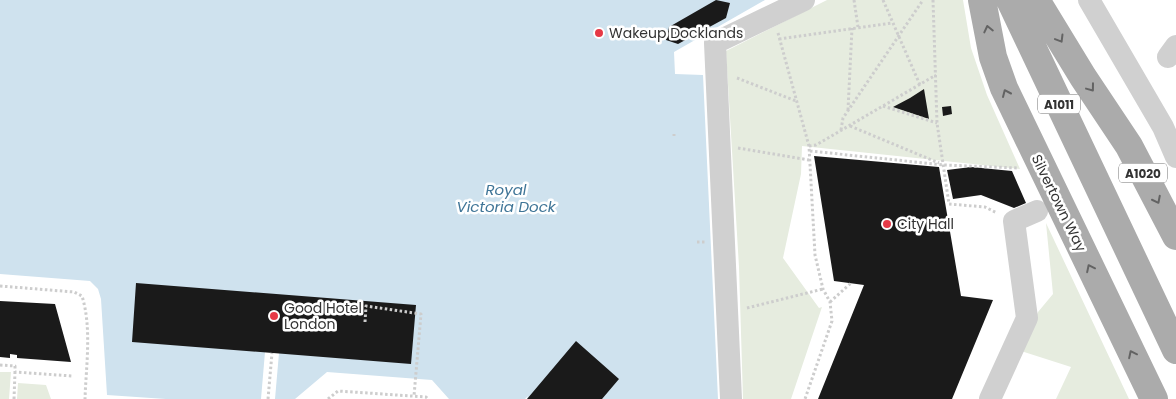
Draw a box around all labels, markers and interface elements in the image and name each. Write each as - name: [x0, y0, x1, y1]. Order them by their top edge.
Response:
- place label: Wakeup Docklands: [609, 23, 743, 43]
- one-way arrow: [983, 24, 994, 33]
- marker: Wakeup Docklands: [593, 27, 605, 39]
- one-way arrow: [1053, 34, 1063, 43]
- one-way arrow: [1085, 82, 1094, 92]
- one-way arrow: [1002, 89, 1013, 98]
- road number: A1011: [1038, 95, 1080, 114]
- street label: Silvertown Way: [1027, 151, 1091, 255]
- road number: A1020: [1119, 164, 1167, 182]
- water label: Royal Victoria Dock: [457, 179, 557, 217]
- one-way arrow: [1151, 195, 1161, 204]
- place label: City Hall: [897, 214, 954, 234]
- marker: City Hall: [881, 218, 893, 230]
- one-way arrow: [1086, 264, 1096, 273]
- place label: Good Hotel London: [284, 298, 362, 334]
- marker: Good Hotel London: [268, 310, 280, 322]
- one-way arrow: [1127, 350, 1138, 359]

